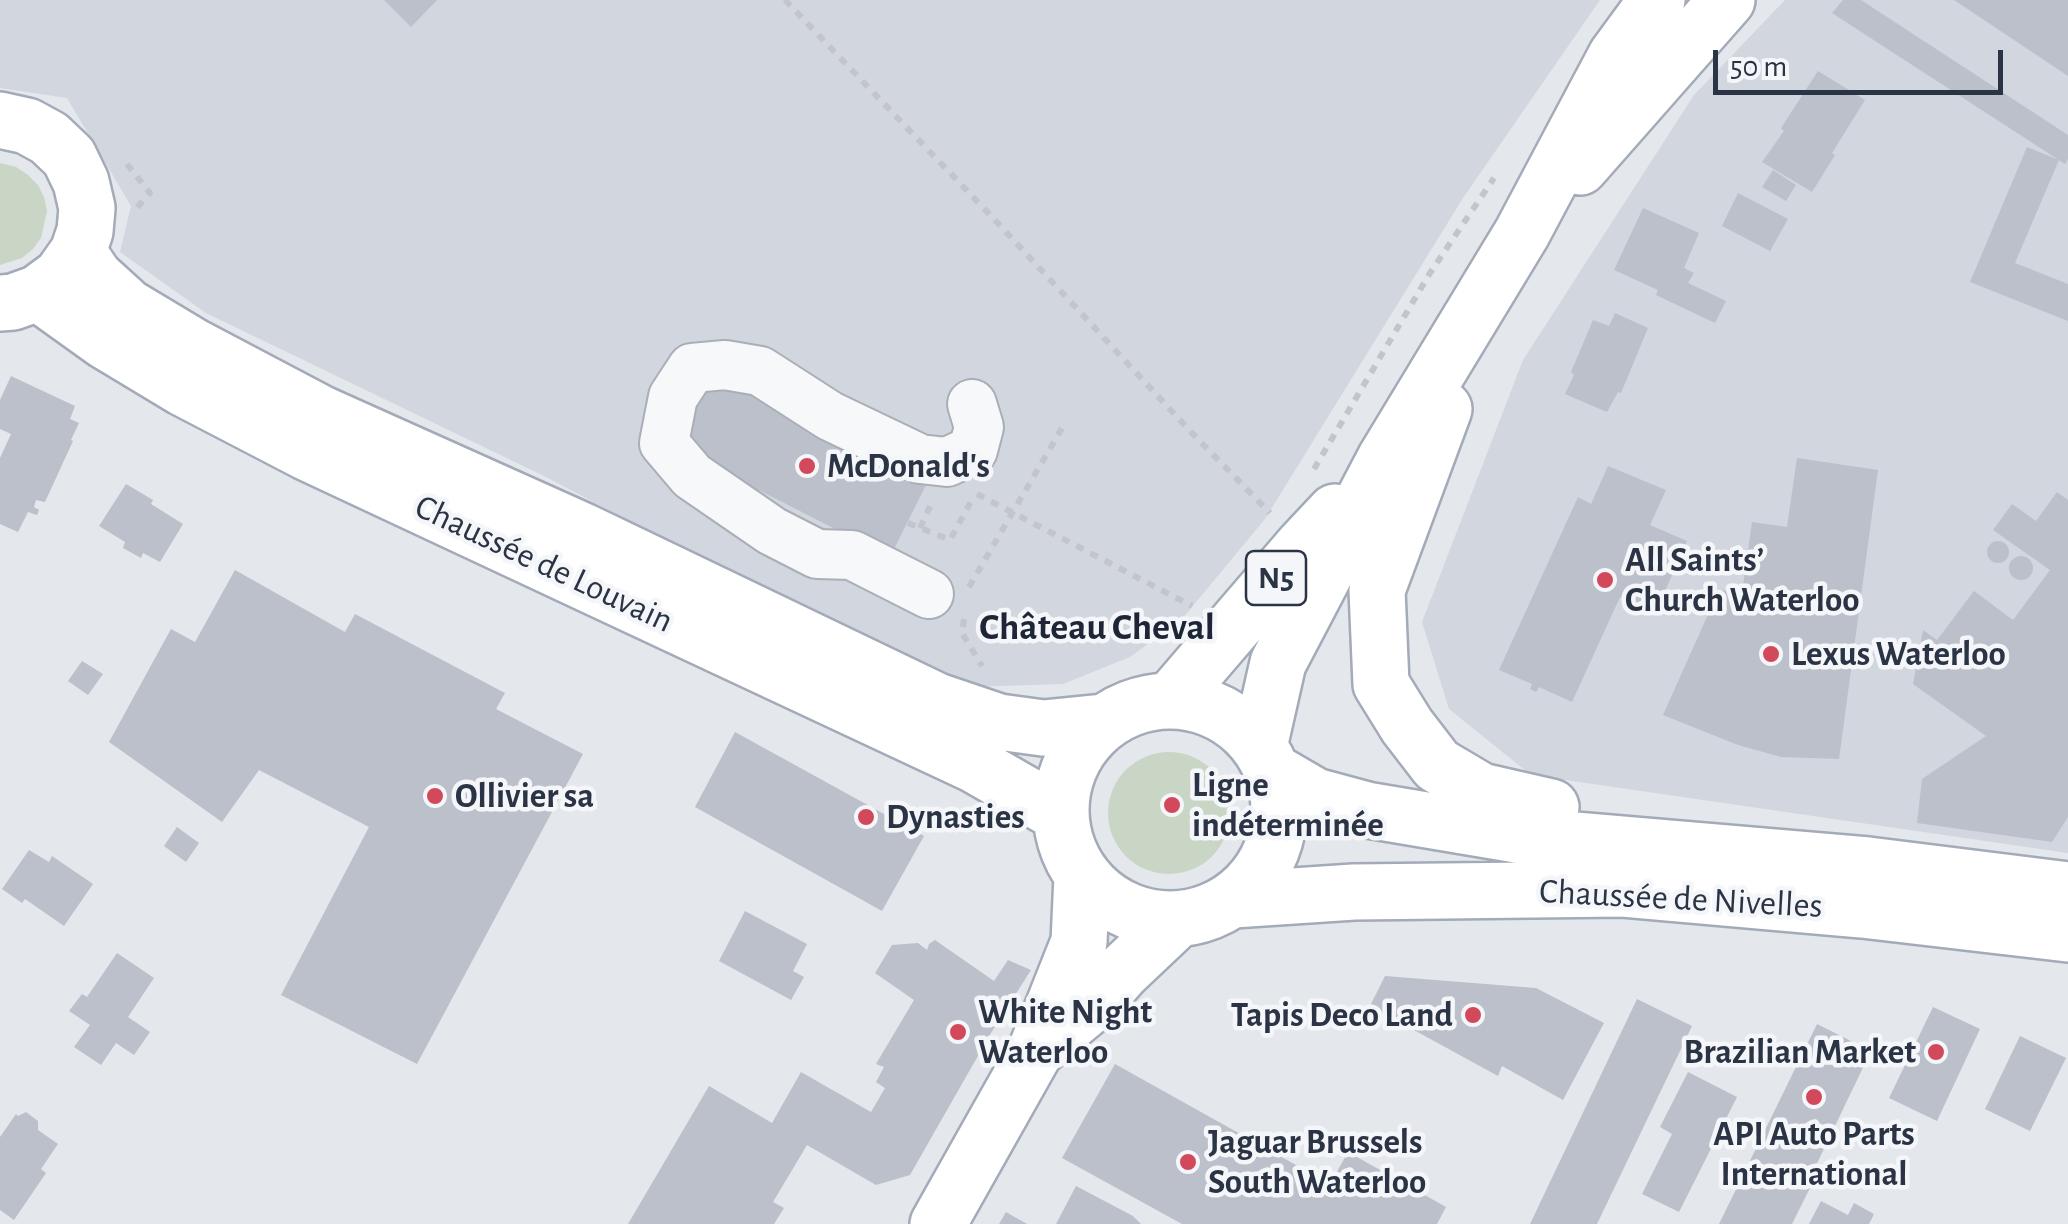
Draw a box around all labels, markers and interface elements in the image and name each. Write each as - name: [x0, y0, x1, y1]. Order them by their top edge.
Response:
- scale bar: [1718, 30, 2008, 92]
- text: 50 m: [1730, 52, 1787, 82]
- place label: McDonald's: [827, 445, 990, 487]
- marker: McDonald's: [796, 455, 818, 477]
- street label: Chaussée de Louvain: [408, 486, 680, 642]
- place label: All Saints’ Church Waterloo: [1625, 539, 1860, 621]
- road number: N5: [1246, 551, 1306, 605]
- marker: All Saints’ Church Waterloo: [1594, 569, 1616, 591]
- district label: Château Cheval: [979, 605, 1215, 651]
- place label: Lexus Waterloo: [1791, 633, 2006, 675]
- marker: Lexus Waterloo: [1760, 643, 1782, 665]
- place label: Ligne indéterminée: [1192, 764, 1384, 846]
- place label: Ollivier sa: [455, 775, 594, 817]
- marker: Ollivier sa: [424, 785, 446, 807]
- marker: Ligne indéterminée: [1161, 794, 1183, 816]
- place label: Dynasties: [886, 796, 1025, 838]
- marker: Dynasties: [855, 806, 877, 828]
- street label: Chaussée de Nivelles: [1538, 871, 1824, 927]
- place label: White Night Waterloo: [978, 991, 1152, 1073]
- place label: Tapis Deco Land: [1231, 994, 1453, 1036]
- marker: Tapis Deco Land: [1462, 1004, 1484, 1026]
- marker: White Night Waterloo: [947, 1021, 969, 1043]
- place label: Brazilian Market: [1683, 1031, 1916, 1073]
- marker: Brazilian Market: [1925, 1041, 1947, 1063]
- marker: API Auto Parts International: [1803, 1086, 1825, 1108]
- place label: API Auto Parts International: [1713, 1113, 1915, 1195]
- place label: Jaguar Brussels South Waterloo: [1208, 1121, 1426, 1203]
- marker: Jaguar Brussels South Waterloo: [1177, 1151, 1199, 1173]

